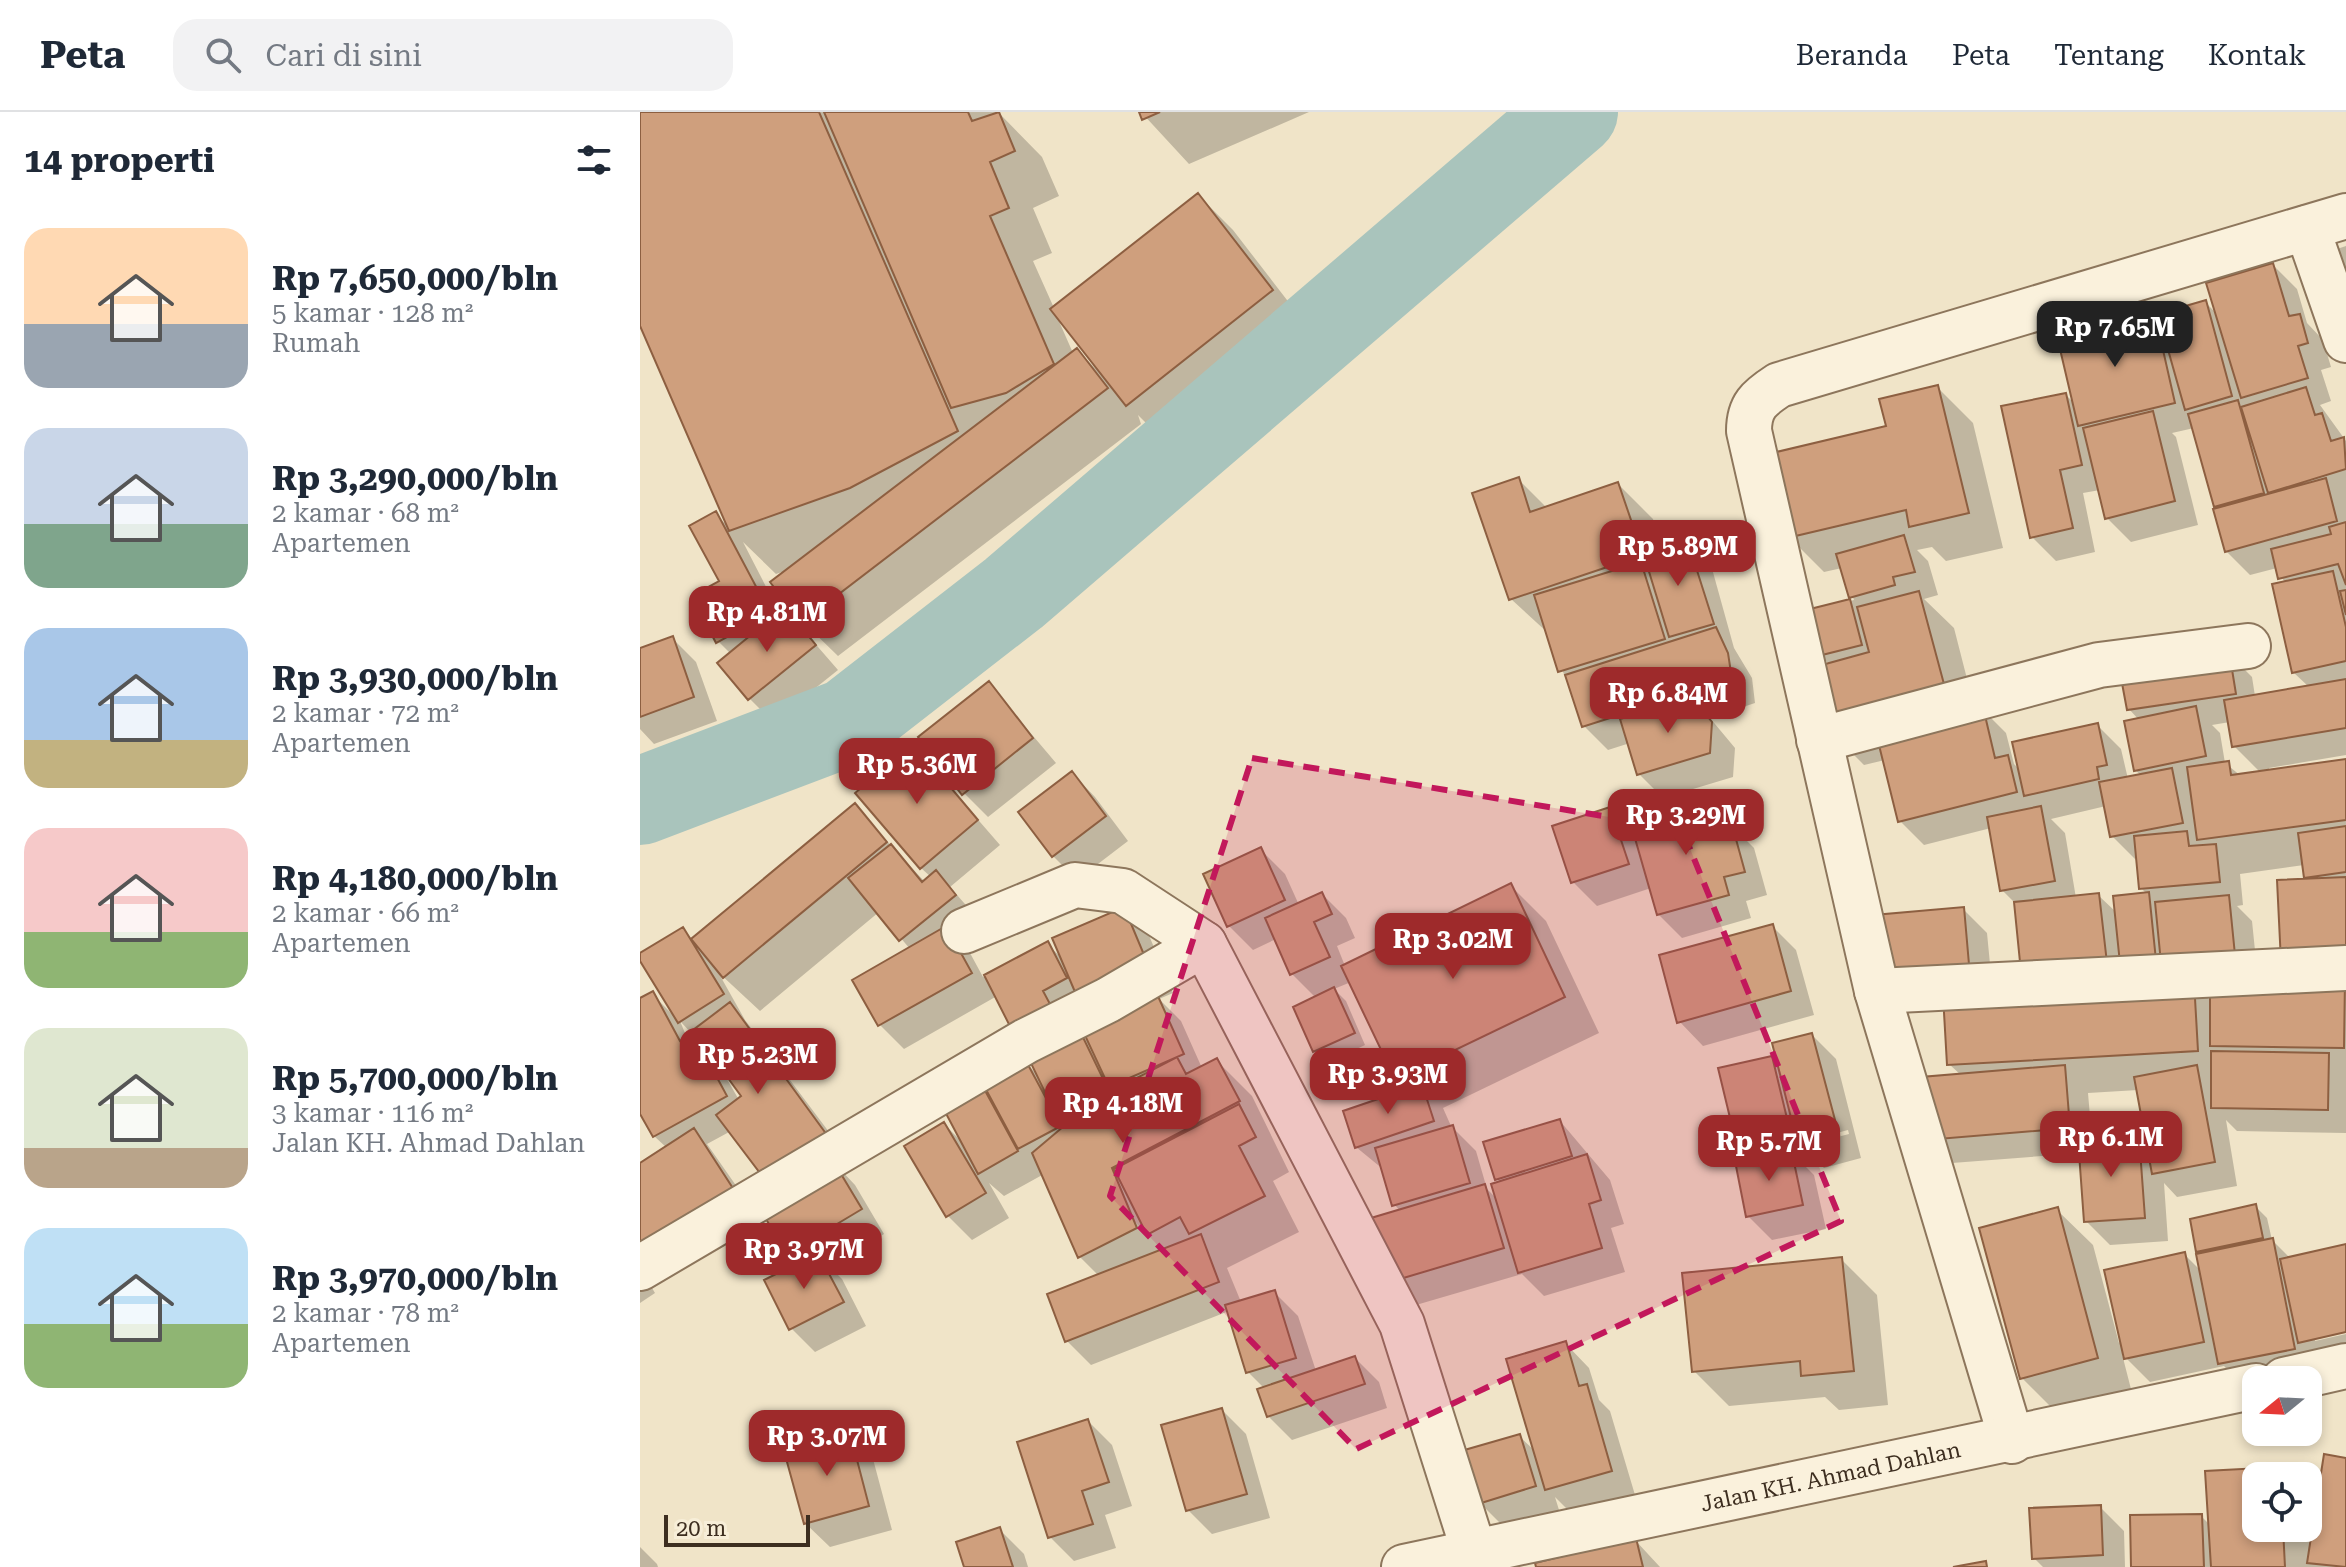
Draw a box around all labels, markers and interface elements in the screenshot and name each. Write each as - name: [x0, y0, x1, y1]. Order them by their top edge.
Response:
- search box: [173, 19, 733, 91]
- text: Peta: [40, 33, 125, 77]
- icon: search: [201, 33, 245, 77]
- text: Cari di sini: [265, 38, 422, 73]
- text: Beranda: [1796, 39, 1908, 72]
- text: Peta: [1952, 39, 2010, 72]
- text: Tentang: [2054, 39, 2164, 72]
- text: Kontak: [2208, 39, 2306, 72]
- icon: filters: [572, 138, 616, 182]
- text: 14 properti: [24, 140, 215, 180]
- text: Rp 7,650,000/bln: [272, 258, 558, 298]
- icon: home: [88, 260, 184, 356]
- text: 5 kamar · 128 m²: [272, 298, 473, 328]
- pin: Rp 7.65M: [2032, 301, 2198, 369]
- text: Rp 7.65M: [2055, 312, 2175, 342]
- text: Rumah: [272, 328, 360, 358]
- text: Rp 3,290,000/bln: [272, 458, 558, 498]
- icon: home: [88, 460, 184, 556]
- text: 2 kamar · 68 m²: [272, 498, 459, 528]
- pin: Rp 5.89M: [1595, 520, 1761, 588]
- text: Apartemen: [272, 528, 410, 558]
- text: Rp 5.89M: [1618, 531, 1738, 561]
- pin: Rp 4.81M: [684, 586, 850, 654]
- text: Rp 4.81M: [707, 597, 827, 627]
- text: Rp 3,930,000/bln: [272, 658, 558, 698]
- icon: home: [88, 660, 184, 756]
- pin: Rp 6.84M: [1585, 667, 1751, 735]
- text: Rp 6.84M: [1608, 678, 1728, 708]
- text: 2 kamar · 72 m²: [272, 698, 459, 728]
- text: Apartemen: [272, 728, 410, 758]
- pin: Rp 5.36M: [834, 738, 1000, 806]
- text: Rp 5.36M: [857, 749, 977, 779]
- pin: Rp 3.29M: [1603, 789, 1769, 857]
- text: Rp 3.29M: [1626, 800, 1746, 830]
- text: Rp 4,180,000/bln: [272, 858, 558, 898]
- icon: home: [88, 860, 184, 956]
- text: 2 kamar · 66 m²: [272, 898, 459, 928]
- pin: Rp 3.02M: [1370, 913, 1536, 981]
- text: Rp 3.02M: [1393, 924, 1513, 954]
- text: Apartemen: [272, 928, 410, 958]
- pin: Rp 5.23M: [675, 1028, 841, 1096]
- text: Rp 5.23M: [698, 1039, 818, 1069]
- pin: Rp 3.93M: [1305, 1048, 1471, 1116]
- text: Rp 5,700,000/bln: [272, 1058, 558, 1098]
- text: Rp 3.93M: [1328, 1059, 1448, 1089]
- icon: home: [88, 1060, 184, 1156]
- pin: Rp 4.18M: [1040, 1077, 1206, 1145]
- text: Rp 4.18M: [1063, 1088, 1183, 1118]
- text: 3 kamar · 116 m²: [272, 1098, 473, 1128]
- pin: Rp 6.1M: [2037, 1111, 2185, 1179]
- pin: Rp 5.7M: [1695, 1115, 1843, 1183]
- text: Rp 6.1M: [2058, 1122, 2164, 1152]
- text: Rp 5.7M: [1716, 1126, 1822, 1156]
- text: Jalan KH. Ahmad Dahlan: [272, 1128, 585, 1158]
- pin: Rp 3.97M: [721, 1223, 887, 1291]
- text: Rp 3.97M: [744, 1234, 864, 1264]
- text: Rp 3,970,000/bln: [272, 1258, 558, 1298]
- icon: home: [88, 1260, 184, 1356]
- text: 2 kamar · 78 m²: [272, 1298, 459, 1328]
- text: Apartemen: [272, 1328, 410, 1358]
- north arrow: [2242, 1366, 2322, 1446]
- map controls: [2242, 1366, 2322, 1542]
- pin: Rp 3.07M: [744, 1410, 910, 1478]
- text: Rp 3.07M: [767, 1421, 887, 1451]
- street label: Jalan KH. Ahmad Dahlan: [1698, 1437, 1963, 1517]
- button: locate: [2242, 1462, 2322, 1542]
- scale bar: [664, 1511, 810, 1547]
- text: 20 m: [676, 1516, 726, 1541]

